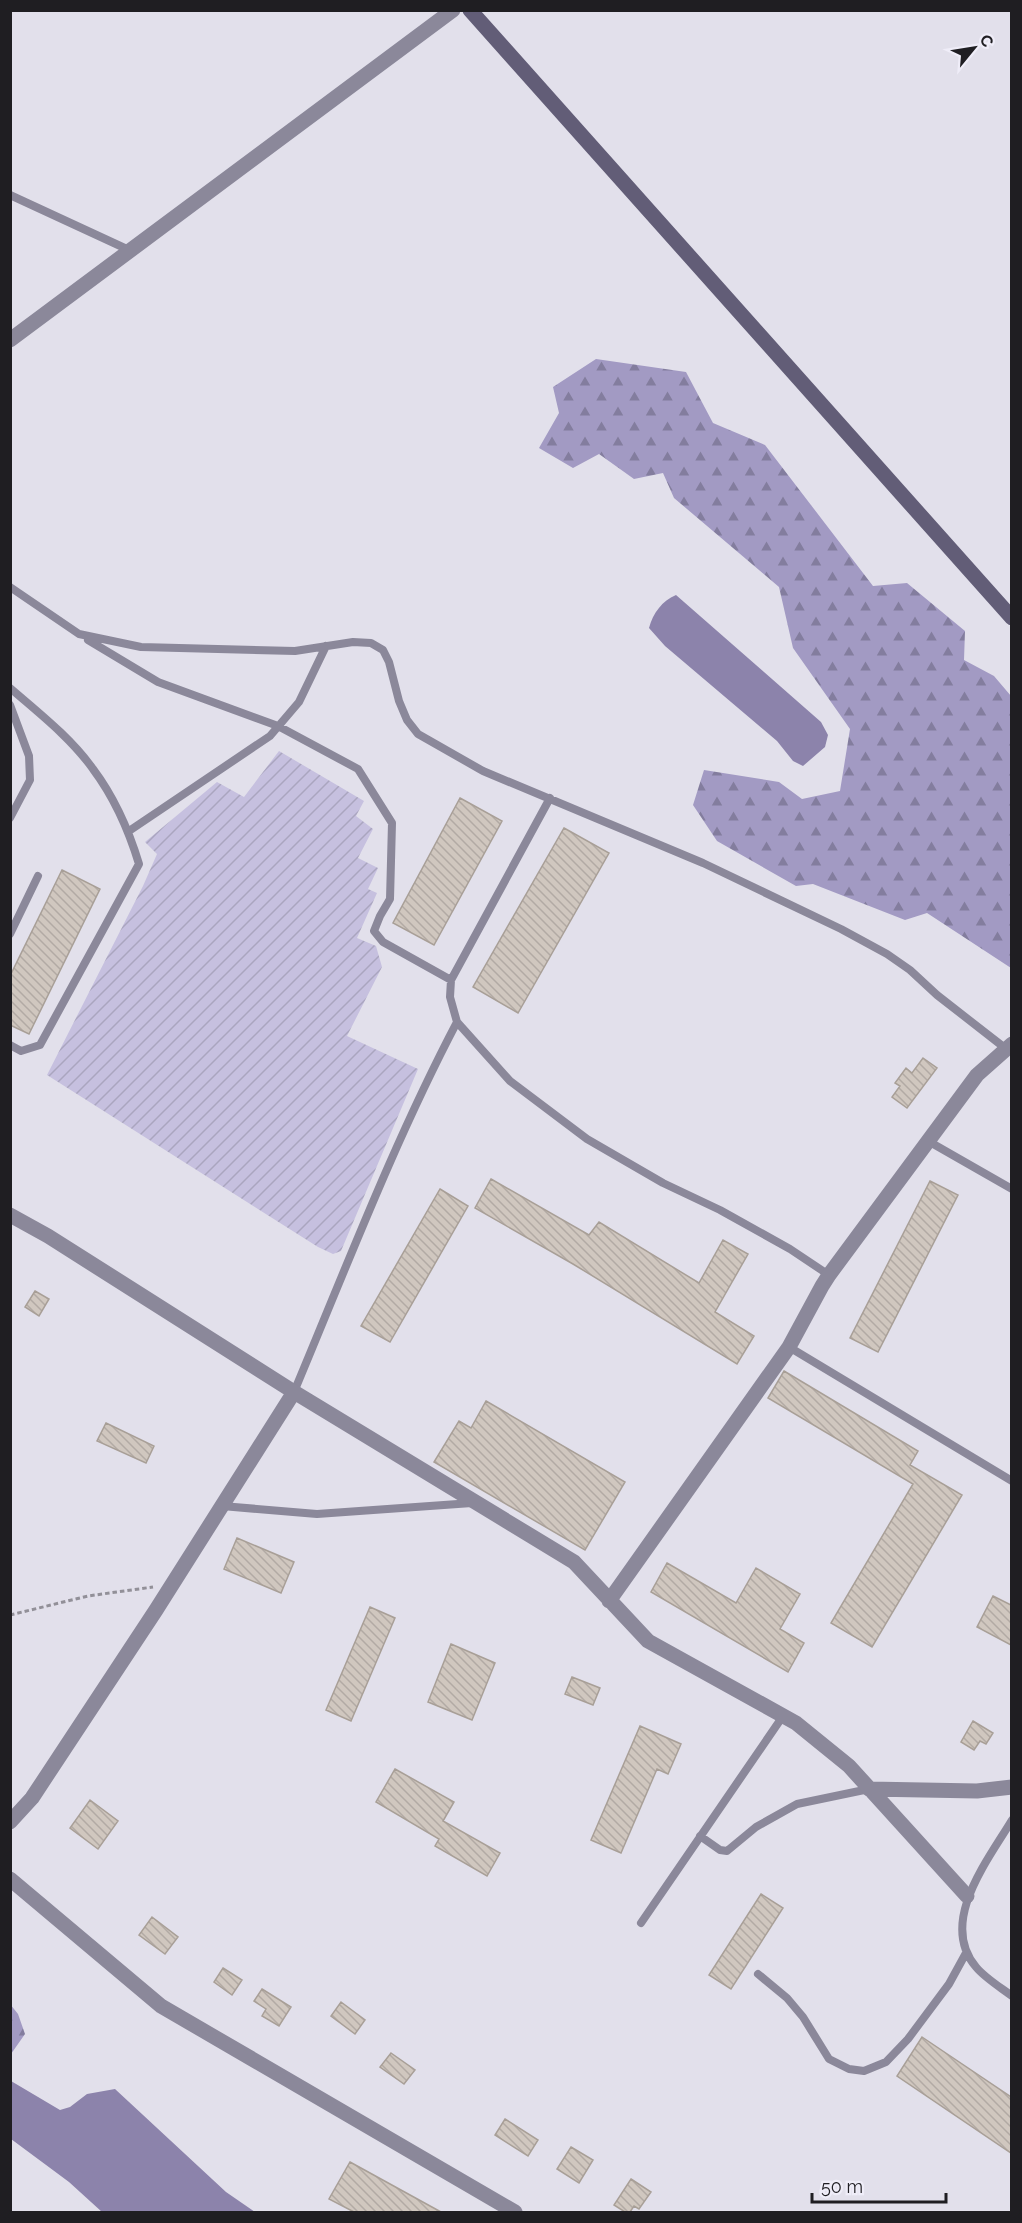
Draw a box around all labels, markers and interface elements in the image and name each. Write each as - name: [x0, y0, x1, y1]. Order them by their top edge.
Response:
- north arrow: [944, 18, 1004, 78]
- text: С: [976, 31, 998, 50]
- scale bar: [812, 2166, 946, 2204]
- text: 50 m: [821, 2176, 863, 2197]

